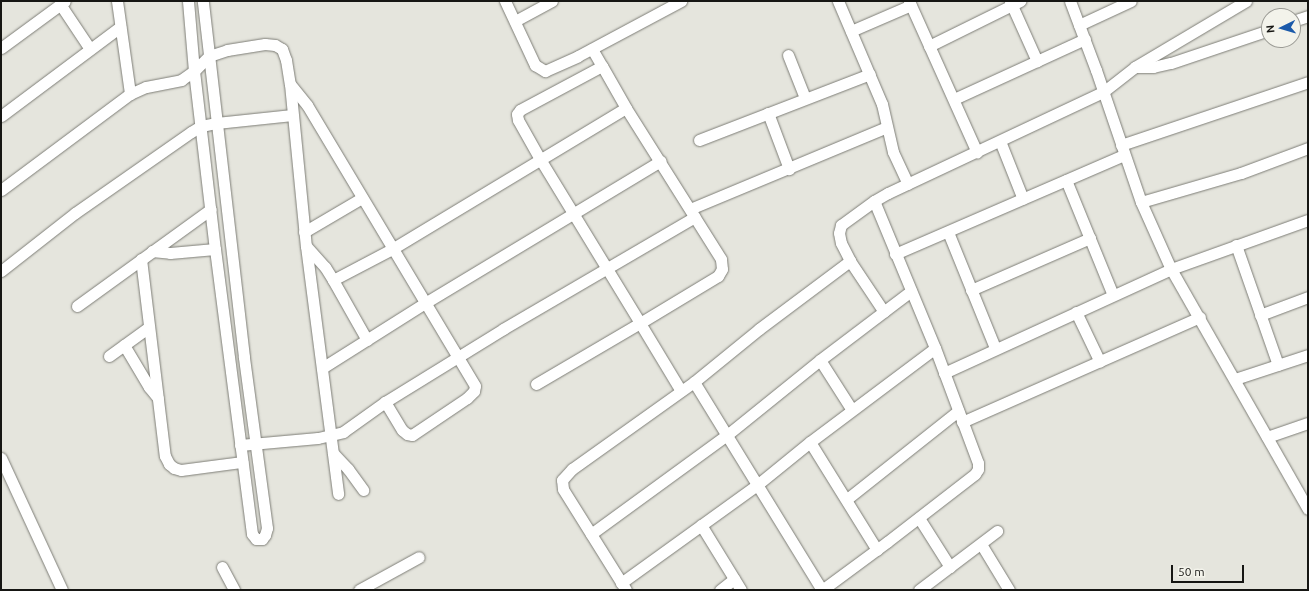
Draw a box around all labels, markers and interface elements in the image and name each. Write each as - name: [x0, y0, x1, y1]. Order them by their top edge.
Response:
- north arrow: [1261, 8, 1301, 48]
- text: N: [1264, 24, 1276, 34]
- scale bar: [1173, 557, 1246, 583]
- text: 50 m: [1178, 565, 1205, 578]

